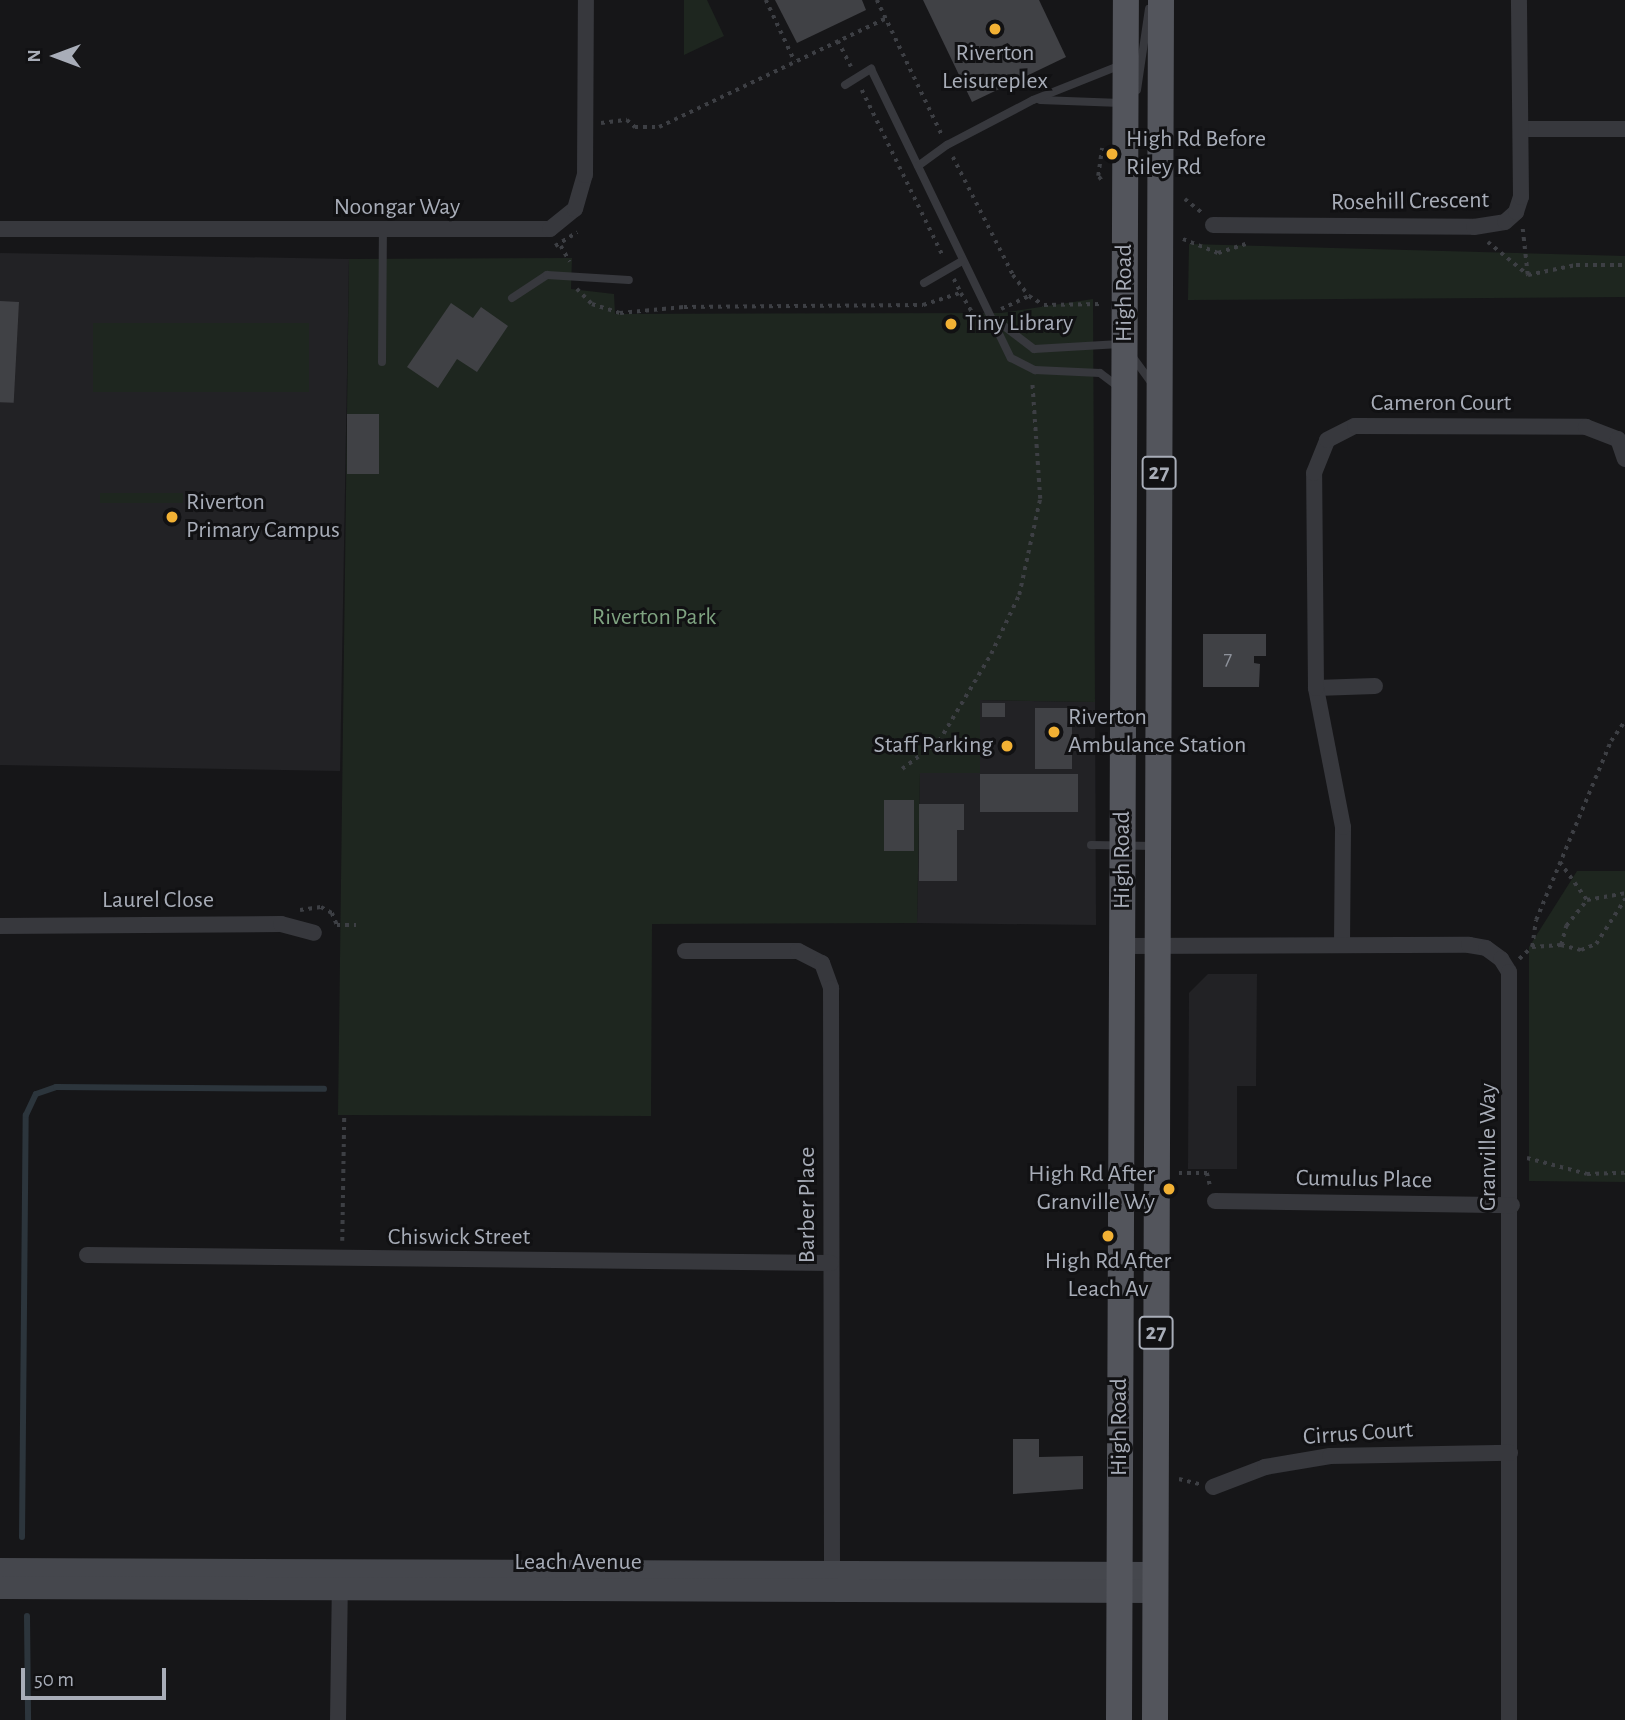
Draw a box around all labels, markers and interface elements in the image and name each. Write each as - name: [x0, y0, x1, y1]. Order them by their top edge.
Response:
- north arrow: [21, 21, 91, 91]
- marker: Riverton Leisureplex: [987, 21, 1003, 37]
- place label: Riverton Leisureplex: [942, 40, 1048, 96]
- text: N: [25, 49, 44, 63]
- place label: High Rd Before Riley Rd: [1126, 126, 1266, 182]
- marker: High Rd Before Riley Rd: [1104, 146, 1120, 162]
- street label: Rosehill Crescent: [1331, 186, 1489, 218]
- street label: Noongar Way: [334, 194, 460, 222]
- street label: High Road: [1111, 244, 1139, 342]
- place label: Tiny Library: [965, 310, 1073, 338]
- marker: Tiny Library: [943, 316, 959, 332]
- street label: Cameron Court: [1371, 390, 1511, 418]
- road number: 27: [1142, 453, 1176, 492]
- place label: Riverton Primary Campus: [186, 489, 340, 545]
- marker: Riverton Primary Campus: [164, 509, 180, 525]
- park label: Riverton Park: [592, 604, 716, 632]
- house number: 7: [1224, 646, 1232, 672]
- place label: Riverton Ambulance Station: [1068, 704, 1246, 760]
- marker: Riverton Ambulance Station: [1046, 724, 1062, 740]
- place label: Staff Parking: [873, 732, 993, 760]
- marker: Staff Parking: [999, 738, 1015, 754]
- street label: High Road: [1109, 811, 1137, 909]
- street label: Laurel Close: [102, 887, 214, 915]
- street label: Granville Way: [1475, 1083, 1503, 1211]
- street label: Barber Place: [794, 1147, 822, 1263]
- place label: High Rd After Granville Wy: [1028, 1161, 1155, 1217]
- street label: Cumulus Place: [1296, 1164, 1432, 1196]
- marker: High Rd After Granville Wy: [1161, 1181, 1177, 1197]
- street label: Chiswick Street: [388, 1224, 530, 1252]
- marker: High Rd After Leach Av: [1100, 1228, 1116, 1244]
- place label: High Rd After Leach Av: [1045, 1248, 1171, 1304]
- road number: 27: [1138, 1314, 1174, 1352]
- street label: High Road: [1106, 1378, 1134, 1476]
- street label: Cirrus Court: [1302, 1416, 1414, 1452]
- street label: Leach Avenue: [514, 1549, 642, 1577]
- scale bar: [24, 1654, 170, 1698]
- text: 50 m: [34, 1669, 74, 1690]

